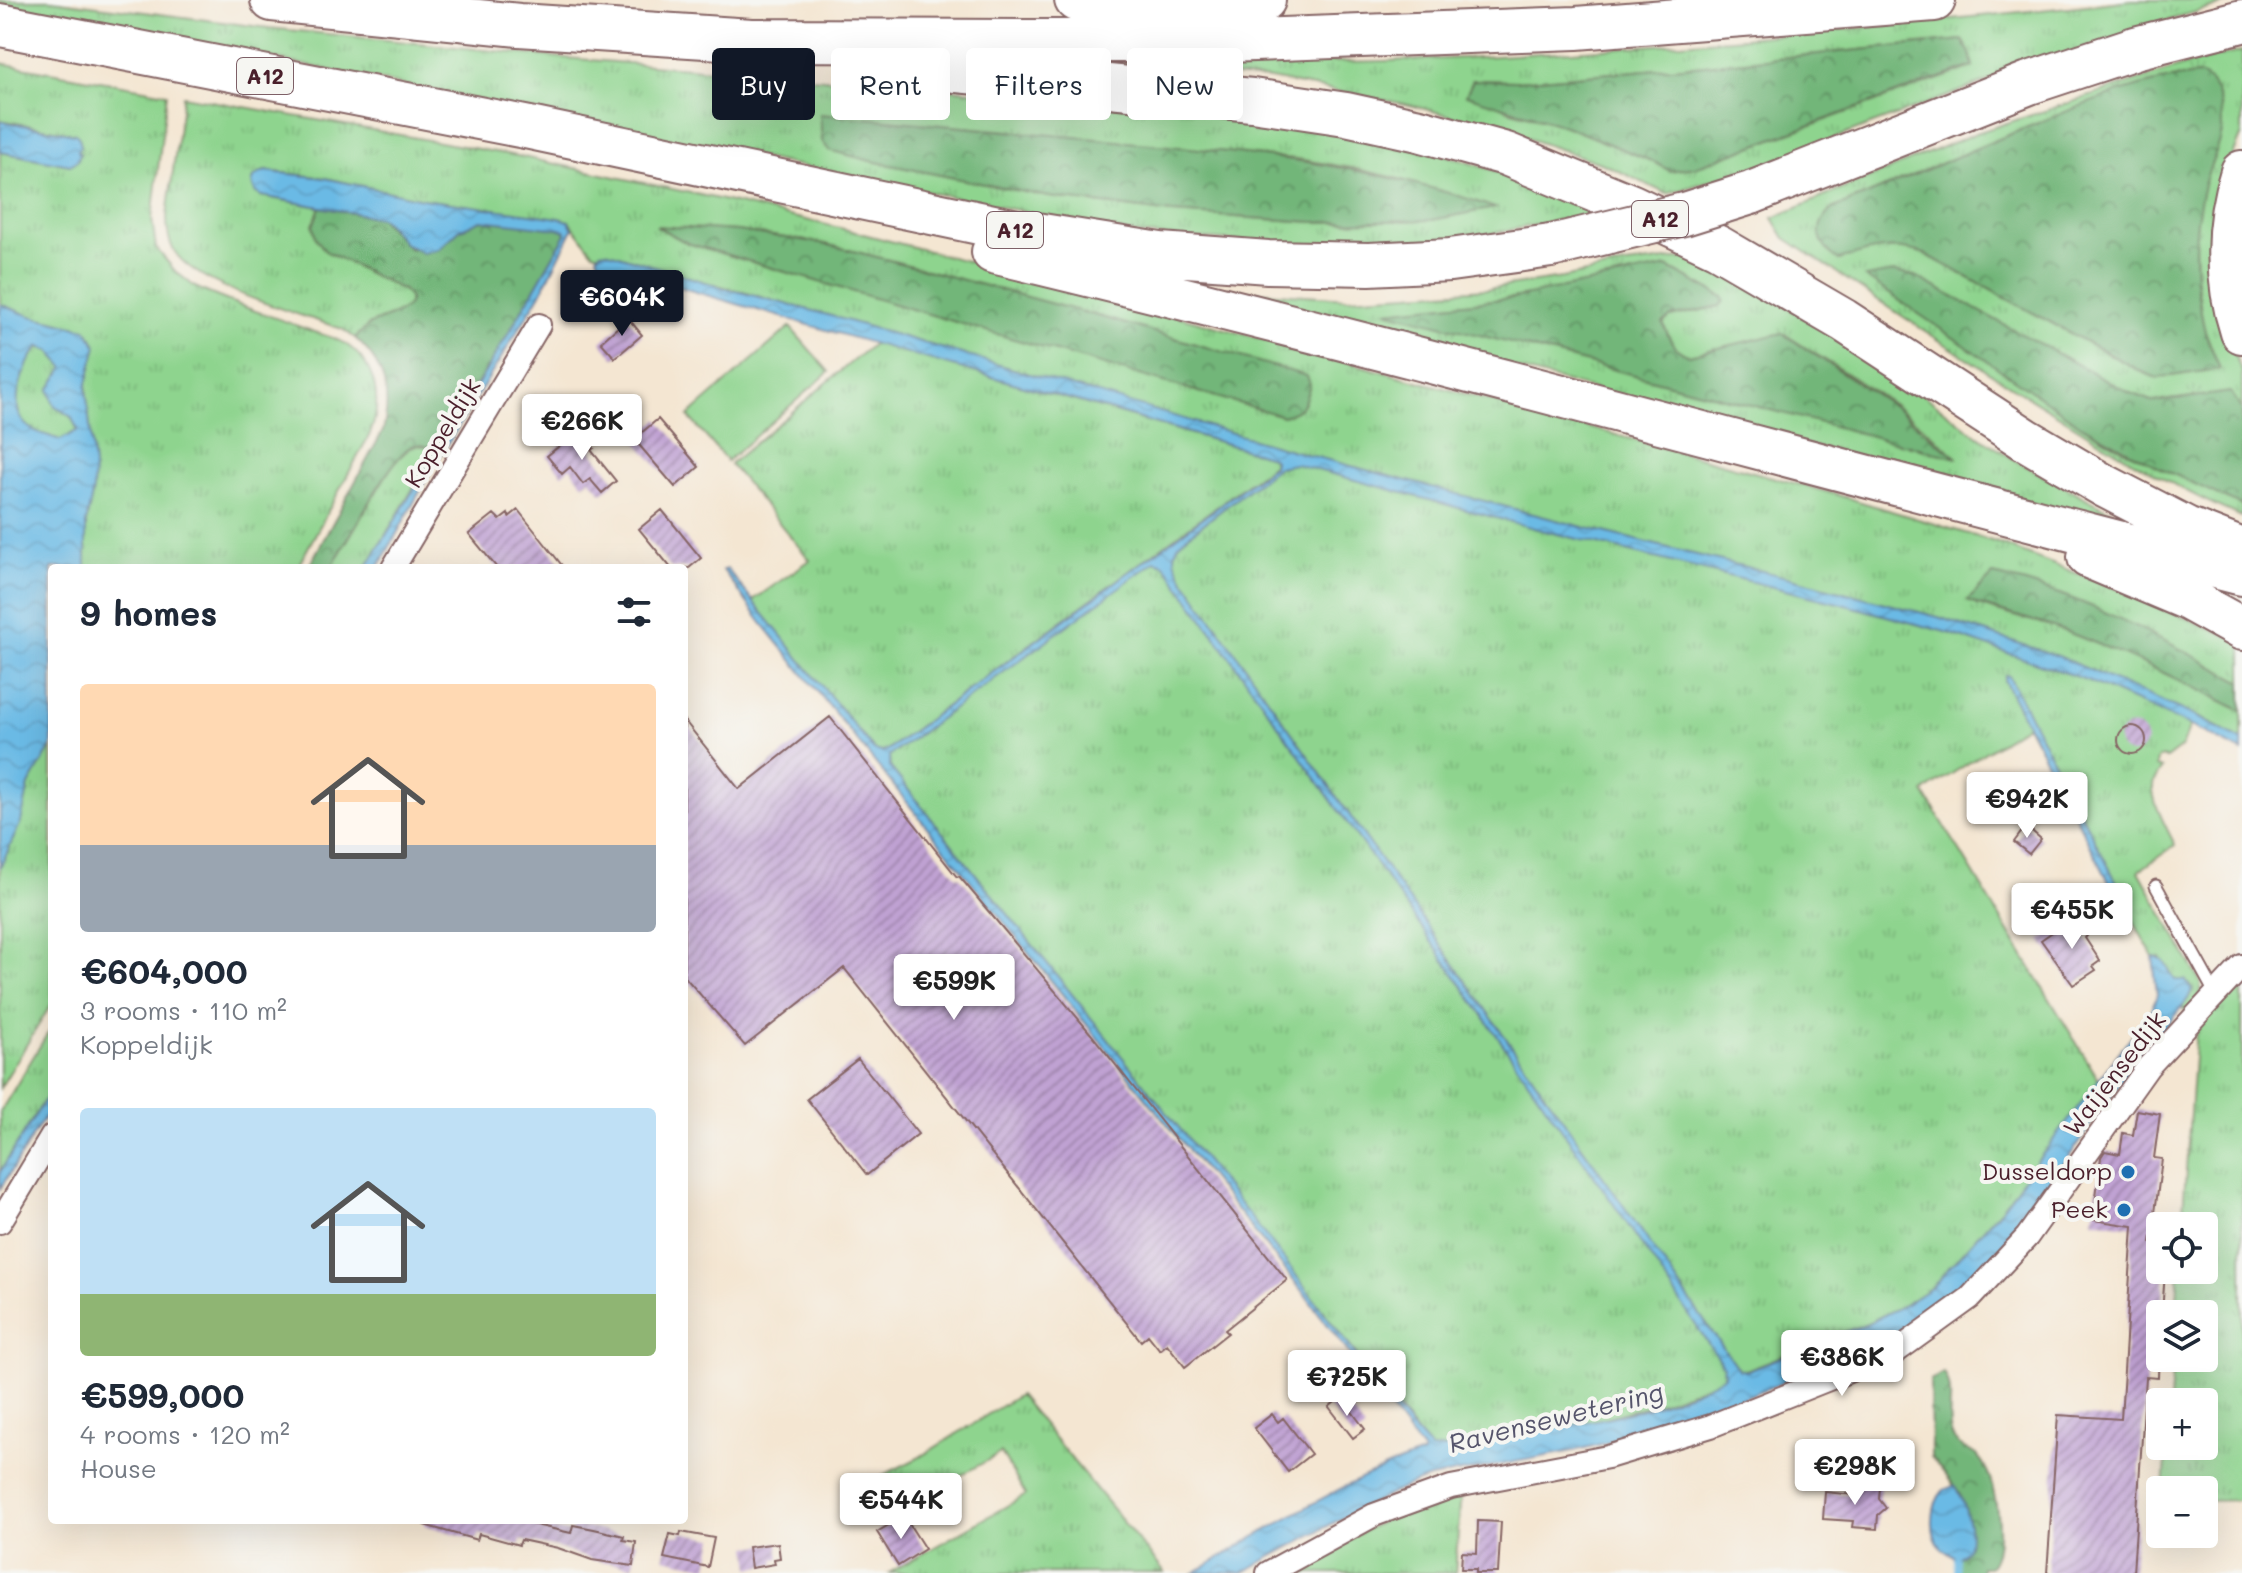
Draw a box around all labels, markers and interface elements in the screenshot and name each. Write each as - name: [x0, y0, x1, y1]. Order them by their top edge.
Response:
- chip: Buy: [712, 48, 815, 120]
- chip: Rent: [831, 48, 950, 120]
- chip: Filters: [966, 48, 1111, 120]
- chip: New: [1127, 48, 1243, 120]
- road number: A12: [237, 58, 293, 94]
- road number: A12: [1632, 201, 1688, 237]
- road number: A12: [987, 212, 1043, 248]
- pin: €604K: [566, 270, 678, 338]
- text: €604K: [578, 279, 666, 313]
- street label: Koppeldijk: [397, 372, 487, 493]
- pin: €266K: [526, 394, 638, 462]
- text: €266K: [540, 403, 624, 437]
- text: 9 homes: [80, 590, 217, 635]
- icon: filters: [612, 590, 656, 634]
- icon: home: [296, 736, 440, 880]
- pin: €942K: [1971, 772, 2083, 840]
- text: €942K: [1985, 781, 2069, 815]
- pin: €455K: [2016, 883, 2128, 951]
- text: €455K: [2029, 892, 2115, 926]
- text: €604,000: [80, 948, 248, 993]
- pin: €599K: [898, 954, 1010, 1022]
- text: €599K: [912, 963, 996, 997]
- text: 3 rooms · 110 m²: [80, 993, 287, 1027]
- street label: Waijensedijk: [2056, 1005, 2172, 1142]
- text: Koppeldijk: [80, 1027, 213, 1061]
- place label: Dusseldorp: [1982, 1155, 2112, 1186]
- icon: home: [296, 1160, 440, 1304]
- marker: Dusseldorp: [2119, 1163, 2137, 1181]
- place label: Peek: [2051, 1193, 2108, 1224]
- marker: Peek: [2115, 1201, 2133, 1219]
- map controls: [2146, 1212, 2218, 1548]
- button: locate: [2146, 1212, 2218, 1284]
- button: layers: [2146, 1300, 2218, 1372]
- pin: €386K: [1786, 1330, 1898, 1398]
- text: €386K: [1799, 1339, 1885, 1373]
- pin: €725K: [1291, 1350, 1403, 1418]
- text: €725K: [1306, 1359, 1388, 1393]
- text: €599,000: [80, 1372, 244, 1417]
- water label: Ravensewetering: [1445, 1374, 1667, 1460]
- button: +: [2146, 1388, 2218, 1460]
- text: 4 rooms · 120 m²: [80, 1417, 290, 1451]
- pin: €298K: [1799, 1439, 1911, 1507]
- text: €298K: [1813, 1448, 1897, 1482]
- text: House: [80, 1451, 157, 1485]
- pin: €544K: [845, 1473, 957, 1541]
- button: −: [2146, 1476, 2218, 1548]
- text: €544K: [858, 1482, 944, 1516]

